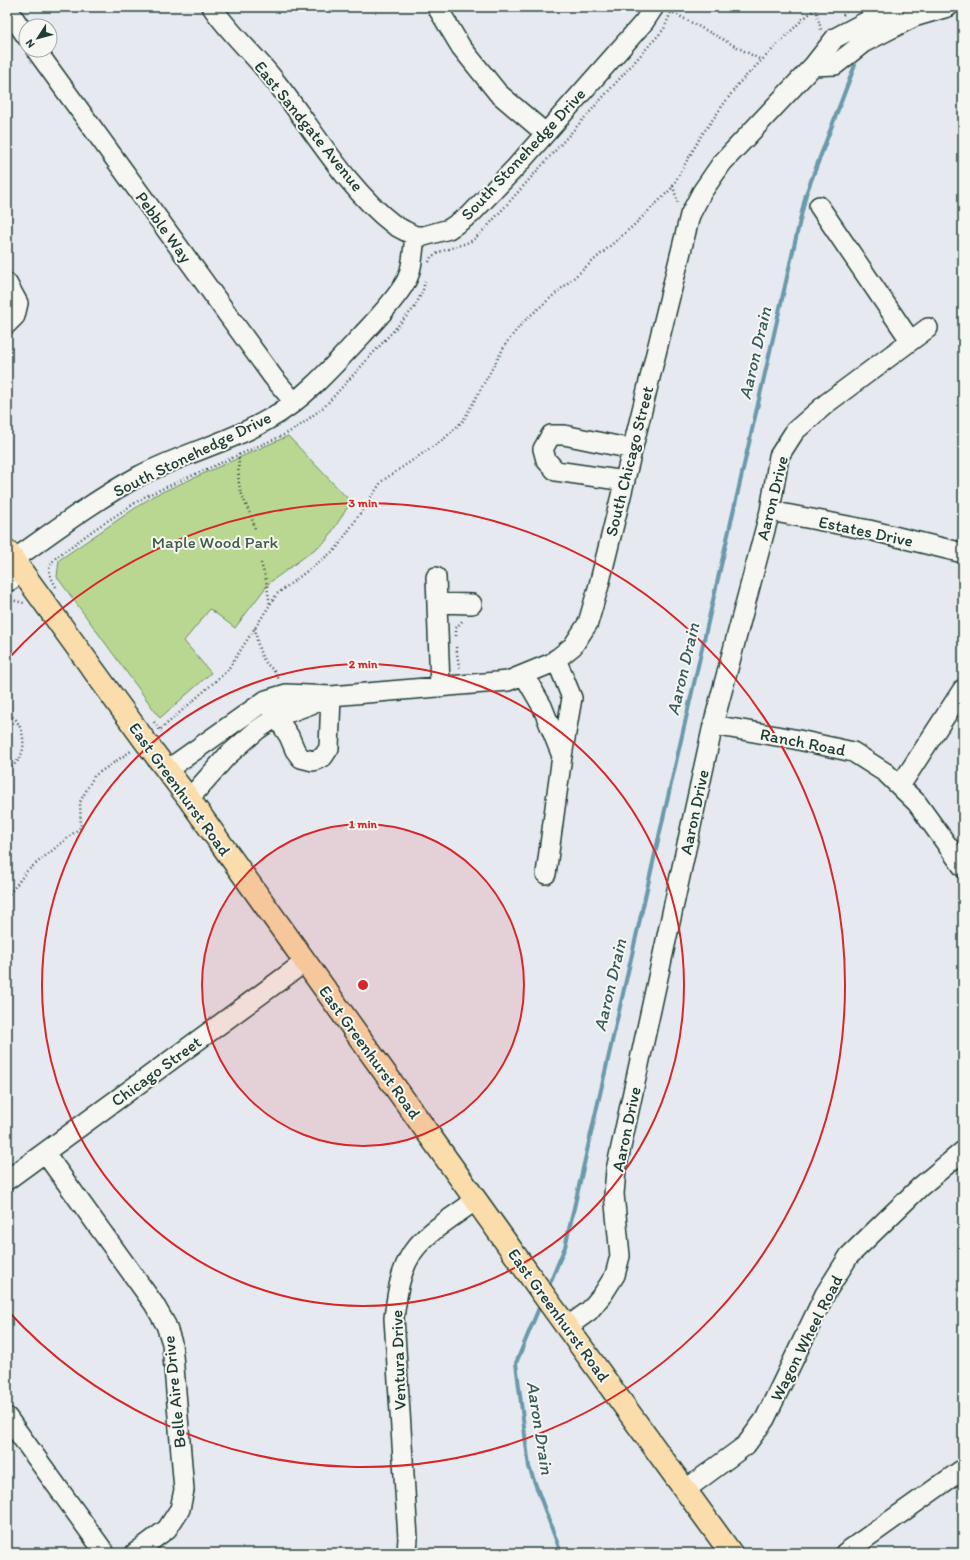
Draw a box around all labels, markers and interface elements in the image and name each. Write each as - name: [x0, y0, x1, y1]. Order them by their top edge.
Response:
- north arrow: [18, 18, 58, 58]
- text: N: [23, 37, 38, 50]
- street label: East Sandgate Avenue: [250, 57, 368, 195]
- street label: South Stonehedge Drive: [457, 84, 589, 224]
- street label: Pebble Way: [132, 188, 197, 266]
- water label: Aaron Drain: [734, 304, 776, 401]
- street label: South Chicago Street: [601, 383, 657, 538]
- street label: South Stonehedge Drive: [110, 407, 274, 501]
- street label: Aaron Drive: [752, 454, 792, 542]
- text: 3 min: [349, 496, 378, 510]
- street label: Estates Drive: [817, 511, 915, 551]
- park label: Maple Wood Park: [152, 532, 279, 552]
- water label: Aaron Drain: [662, 620, 704, 717]
- text: 2 min: [349, 657, 378, 671]
- street label: East Greenhurst Road: [125, 718, 236, 860]
- street label: Ranch Road: [759, 724, 848, 760]
- street label: Aaron Drive: [675, 768, 713, 856]
- text: 1 min: [349, 817, 378, 831]
- water label: Aaron Drain: [589, 936, 631, 1033]
- centre of rings: [356, 978, 370, 992]
- street label: East Greenhurst Road: [315, 981, 426, 1123]
- street label: Chicago Street: [107, 1032, 205, 1110]
- street label: Aaron Drive: [607, 1085, 645, 1173]
- street label: East Greenhurst Road: [504, 1244, 615, 1386]
- street label: Wagon Wheel Road: [766, 1272, 846, 1404]
- street label: Ventura Drive: [386, 1309, 410, 1411]
- street label: Belle Aire Drive: [158, 1335, 190, 1449]
- water label: Aaron Drain: [522, 1380, 558, 1477]

